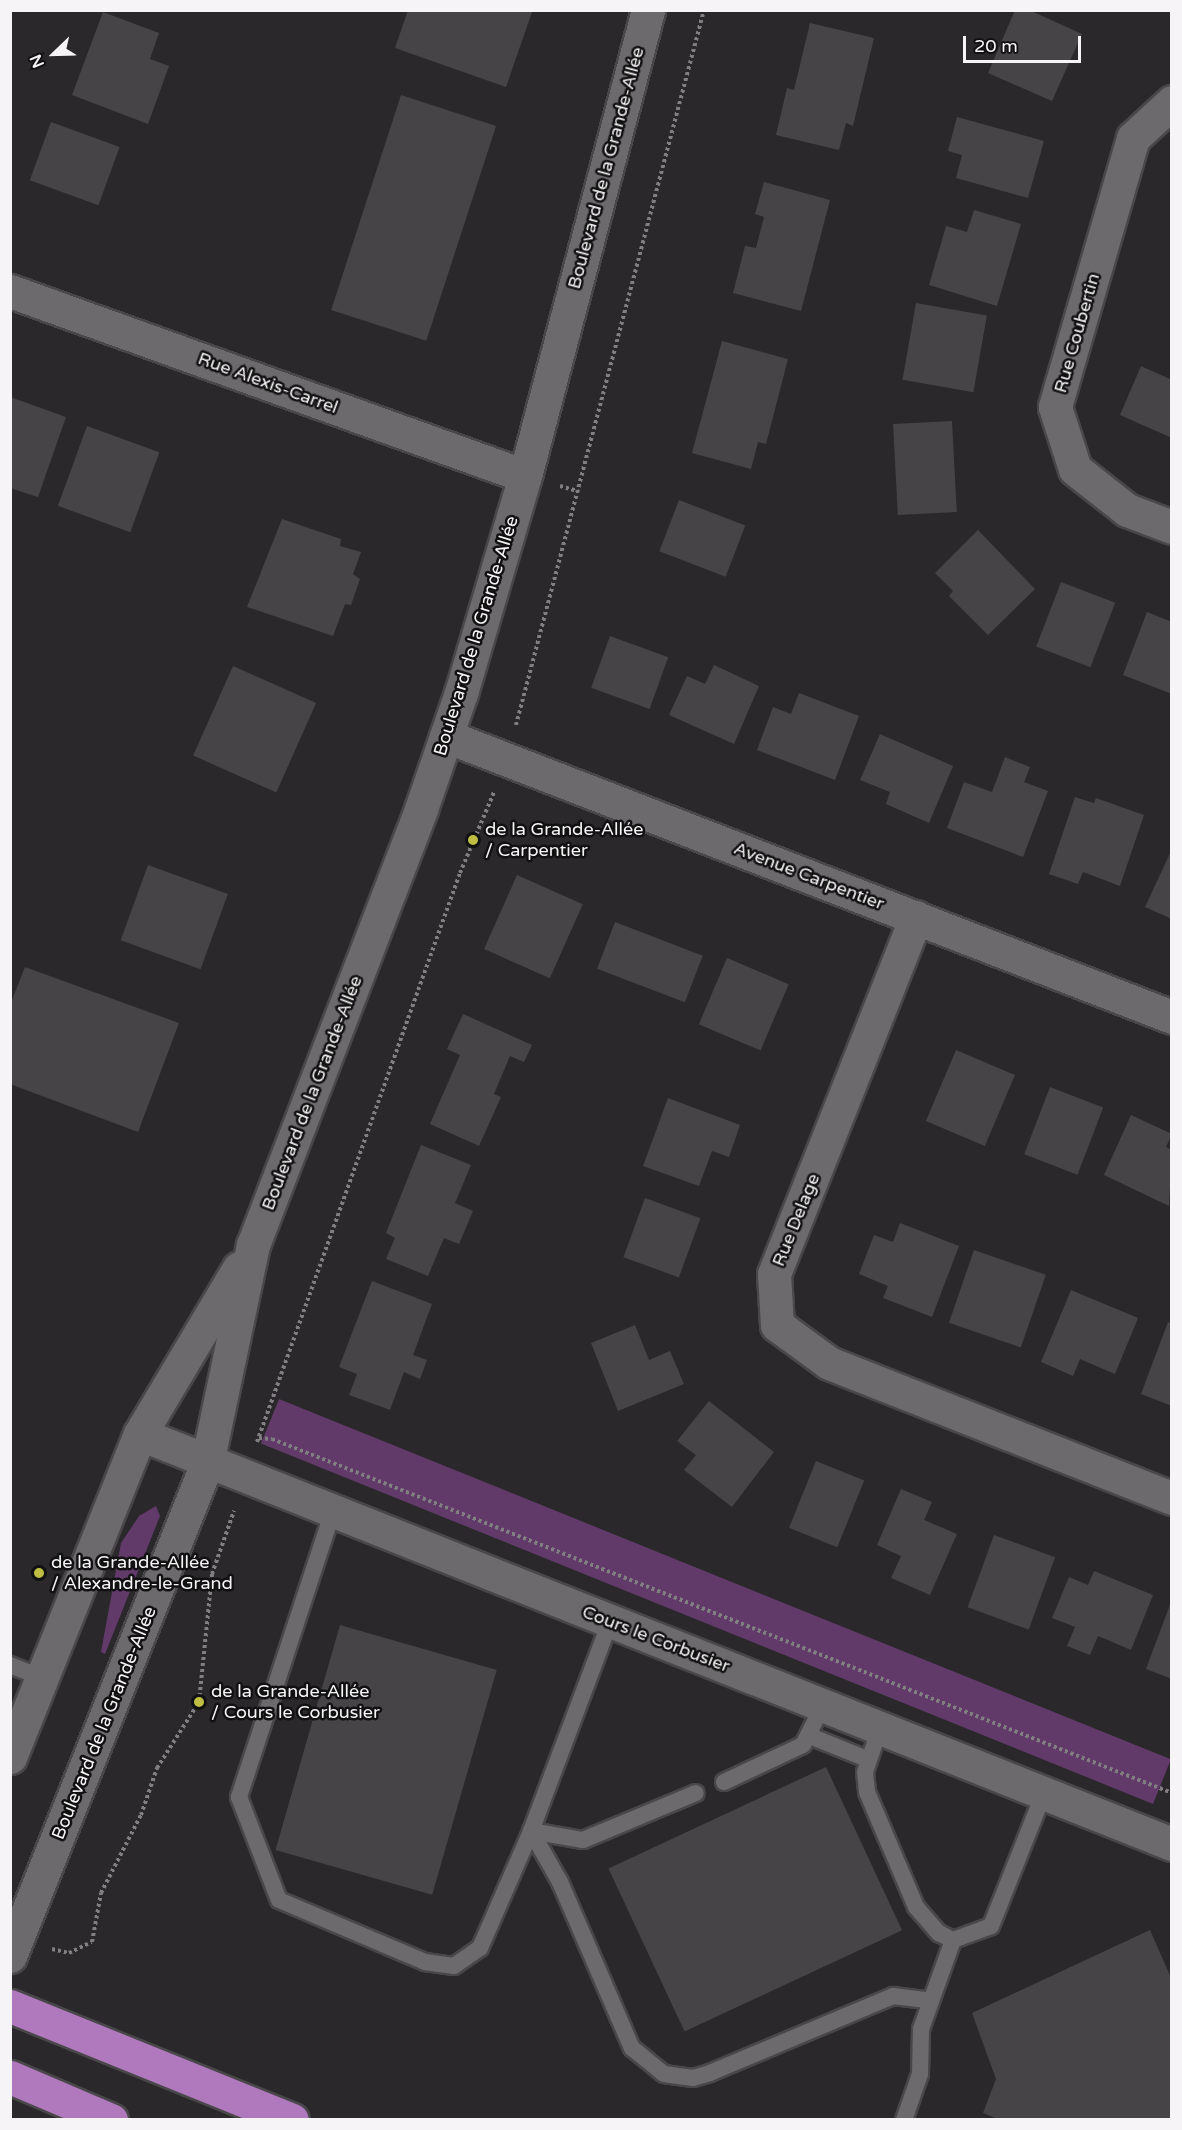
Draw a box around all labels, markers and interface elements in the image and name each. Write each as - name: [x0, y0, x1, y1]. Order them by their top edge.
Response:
- north arrow: [24, 24, 84, 84]
- scale bar: [966, 24, 1084, 62]
- text: 20 m: [974, 35, 1018, 57]
- street label: Boulevard de la Grande-Allée: [563, 45, 649, 291]
- text: N: [26, 51, 49, 71]
- street label: Rue Coubertin: [1050, 271, 1104, 395]
- street label: Rue Alexis-Carrel: [195, 348, 341, 418]
- street label: Boulevard de la Grande-Allée: [429, 514, 523, 758]
- place label: de la Grande-Allée / Carpentier: [485, 819, 643, 862]
- marker: de la Grande-Allée / Carpentier: [466, 833, 480, 847]
- street label: Avenue Carpentier: [731, 837, 887, 915]
- street label: Boulevard de la Grande-Allée: [257, 973, 367, 1213]
- street label: Rue Delage: [768, 1170, 824, 1270]
- place label: de la Grande-Allée / Alexandre-le-Grand: [51, 1552, 233, 1594]
- marker: de la Grande-Allée / Alexandre-le-Grand: [32, 1566, 46, 1580]
- street label: Cours le Corbusier: [579, 1601, 733, 1677]
- street label: Boulevard de la Grande-Allée: [47, 1603, 161, 1843]
- place label: de la Grande-Allée / Cours le Corbusier: [211, 1681, 380, 1724]
- marker: de la Grande-Allée / Cours le Corbusier: [192, 1695, 206, 1709]

